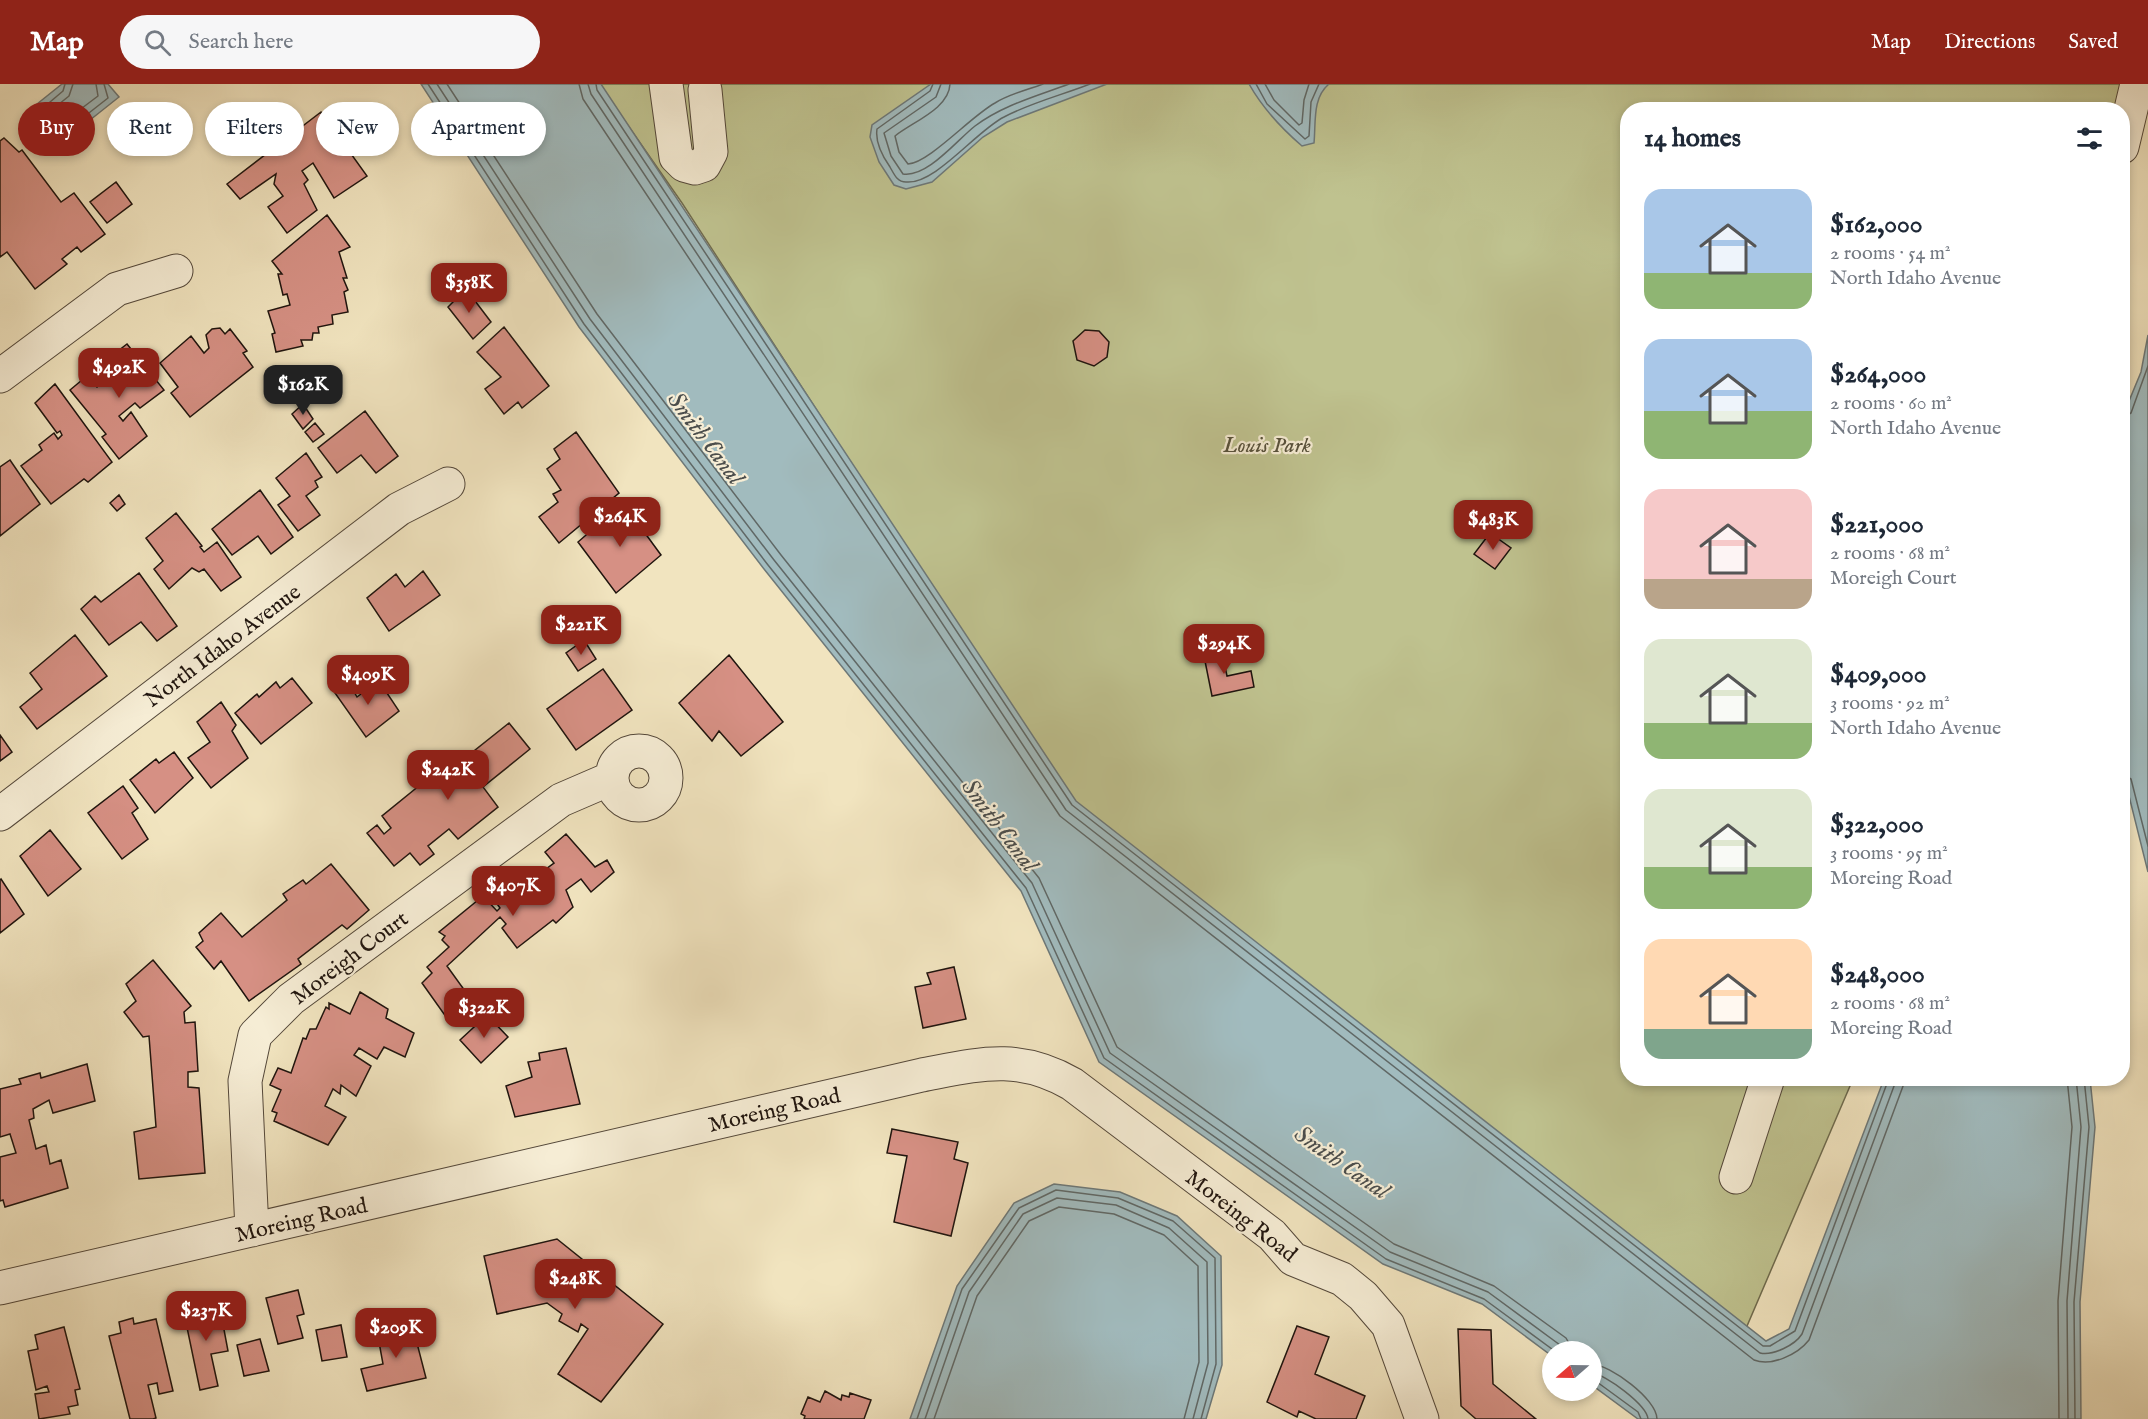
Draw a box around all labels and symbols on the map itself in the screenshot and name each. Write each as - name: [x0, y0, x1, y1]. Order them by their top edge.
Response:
- pin: $358K: [427, 263, 511, 314]
- pin: $492K: [77, 348, 161, 399]
- pin: $162K: [261, 365, 345, 416]
- water label: Smith Canal: [660, 386, 751, 494]
- park label: Louis Park: [1222, 432, 1311, 460]
- pin: $264K: [578, 497, 662, 548]
- pin: $483K: [1451, 500, 1535, 551]
- street label: North Idaho Avenue: [140, 579, 307, 714]
- pin: $221K: [539, 605, 623, 656]
- pin: $294K: [1182, 624, 1266, 675]
- pin: $409K: [326, 655, 410, 706]
- pin: $242K: [406, 750, 490, 801]
- water label: Smith Canal: [954, 773, 1045, 881]
- pin: $407K: [471, 866, 555, 917]
- street label: Moreigh Court: [286, 905, 415, 1012]
- pin: $322K: [442, 988, 526, 1039]
- street label: Moreing Road: [706, 1082, 843, 1140]
- water label: Smith Canal: [1288, 1119, 1397, 1209]
- street label: Moreing Road: [1179, 1164, 1303, 1269]
- street label: Moreing Road: [233, 1192, 370, 1250]
- pin: $248K: [533, 1259, 617, 1310]
- pin: $237K: [164, 1291, 248, 1342]
- pin: $209K: [354, 1308, 438, 1359]
- north arrow: [1542, 1341, 1602, 1401]

